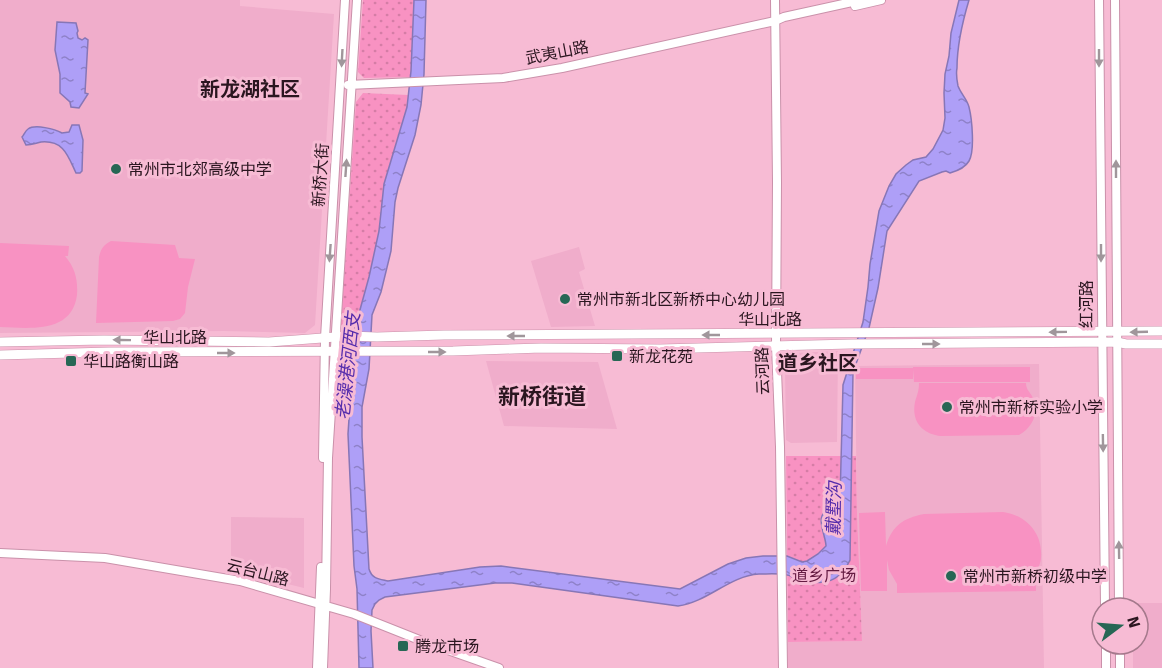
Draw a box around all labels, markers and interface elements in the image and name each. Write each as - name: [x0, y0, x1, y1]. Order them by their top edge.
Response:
- street label: 武夷山路: [524, 37, 591, 69]
- one-way arrow: [338, 49, 347, 68]
- one-way arrow: [1094, 49, 1104, 68]
- district label: 新龙湖社区: [200, 77, 300, 102]
- street label: 新桥大街: [309, 142, 333, 208]
- one-way arrow: [341, 158, 351, 177]
- one-way arrow: [1111, 159, 1121, 178]
- place label: 常州市北郊高级中学: [128, 160, 272, 180]
- marker: 常州市北郊高级中学: [109, 162, 123, 176]
- one-way arrow: [325, 244, 335, 263]
- one-way arrow: [1096, 244, 1105, 263]
- street label: 红河路: [1077, 280, 1097, 328]
- place label: 常州市新北区新桥中心幼儿园: [577, 290, 785, 310]
- marker: 常州市新北区新桥中心幼儿园: [558, 292, 572, 306]
- water label: 老澡港河西支: [331, 309, 365, 421]
- street label: 华山北路: [738, 310, 802, 330]
- one-way arrow: [1049, 327, 1068, 336]
- one-way arrow: [1130, 327, 1149, 337]
- street label: 华山北路: [143, 328, 207, 348]
- one-way arrow: [702, 330, 721, 340]
- one-way arrow: [507, 331, 526, 341]
- one-way arrow: [113, 335, 132, 345]
- one-way arrow: [921, 339, 940, 349]
- one-way arrow: [427, 347, 446, 357]
- place label: 新龙花苑: [629, 347, 693, 367]
- street label: 云河路: [752, 347, 774, 395]
- one-way arrow: [217, 348, 236, 357]
- marker: 新龙花苑: [610, 349, 624, 363]
- district label: 道乡社区: [778, 351, 858, 376]
- place label: 华山路衡山路: [83, 352, 179, 372]
- marker: 华山路衡山路: [64, 354, 78, 368]
- district label: 新桥街道: [498, 383, 586, 410]
- place label: 常州市新桥实验小学: [959, 398, 1103, 418]
- marker: 常州市新桥实验小学: [940, 400, 954, 414]
- one-way arrow: [1098, 433, 1108, 452]
- water label: 戴墅沟: [823, 480, 846, 536]
- one-way arrow: [1114, 540, 1124, 559]
- street label: 云台山路: [224, 556, 291, 590]
- park label: 道乡广场: [792, 566, 856, 586]
- place label: 常州市新桥初级中学: [963, 567, 1107, 587]
- marker: 常州市新桥初级中学: [944, 569, 958, 583]
- north arrow: [1090, 596, 1150, 656]
- text: N: [1122, 614, 1145, 630]
- place label: 腾龙市场: [415, 637, 479, 657]
- marker: 腾龙市场: [396, 639, 410, 653]

